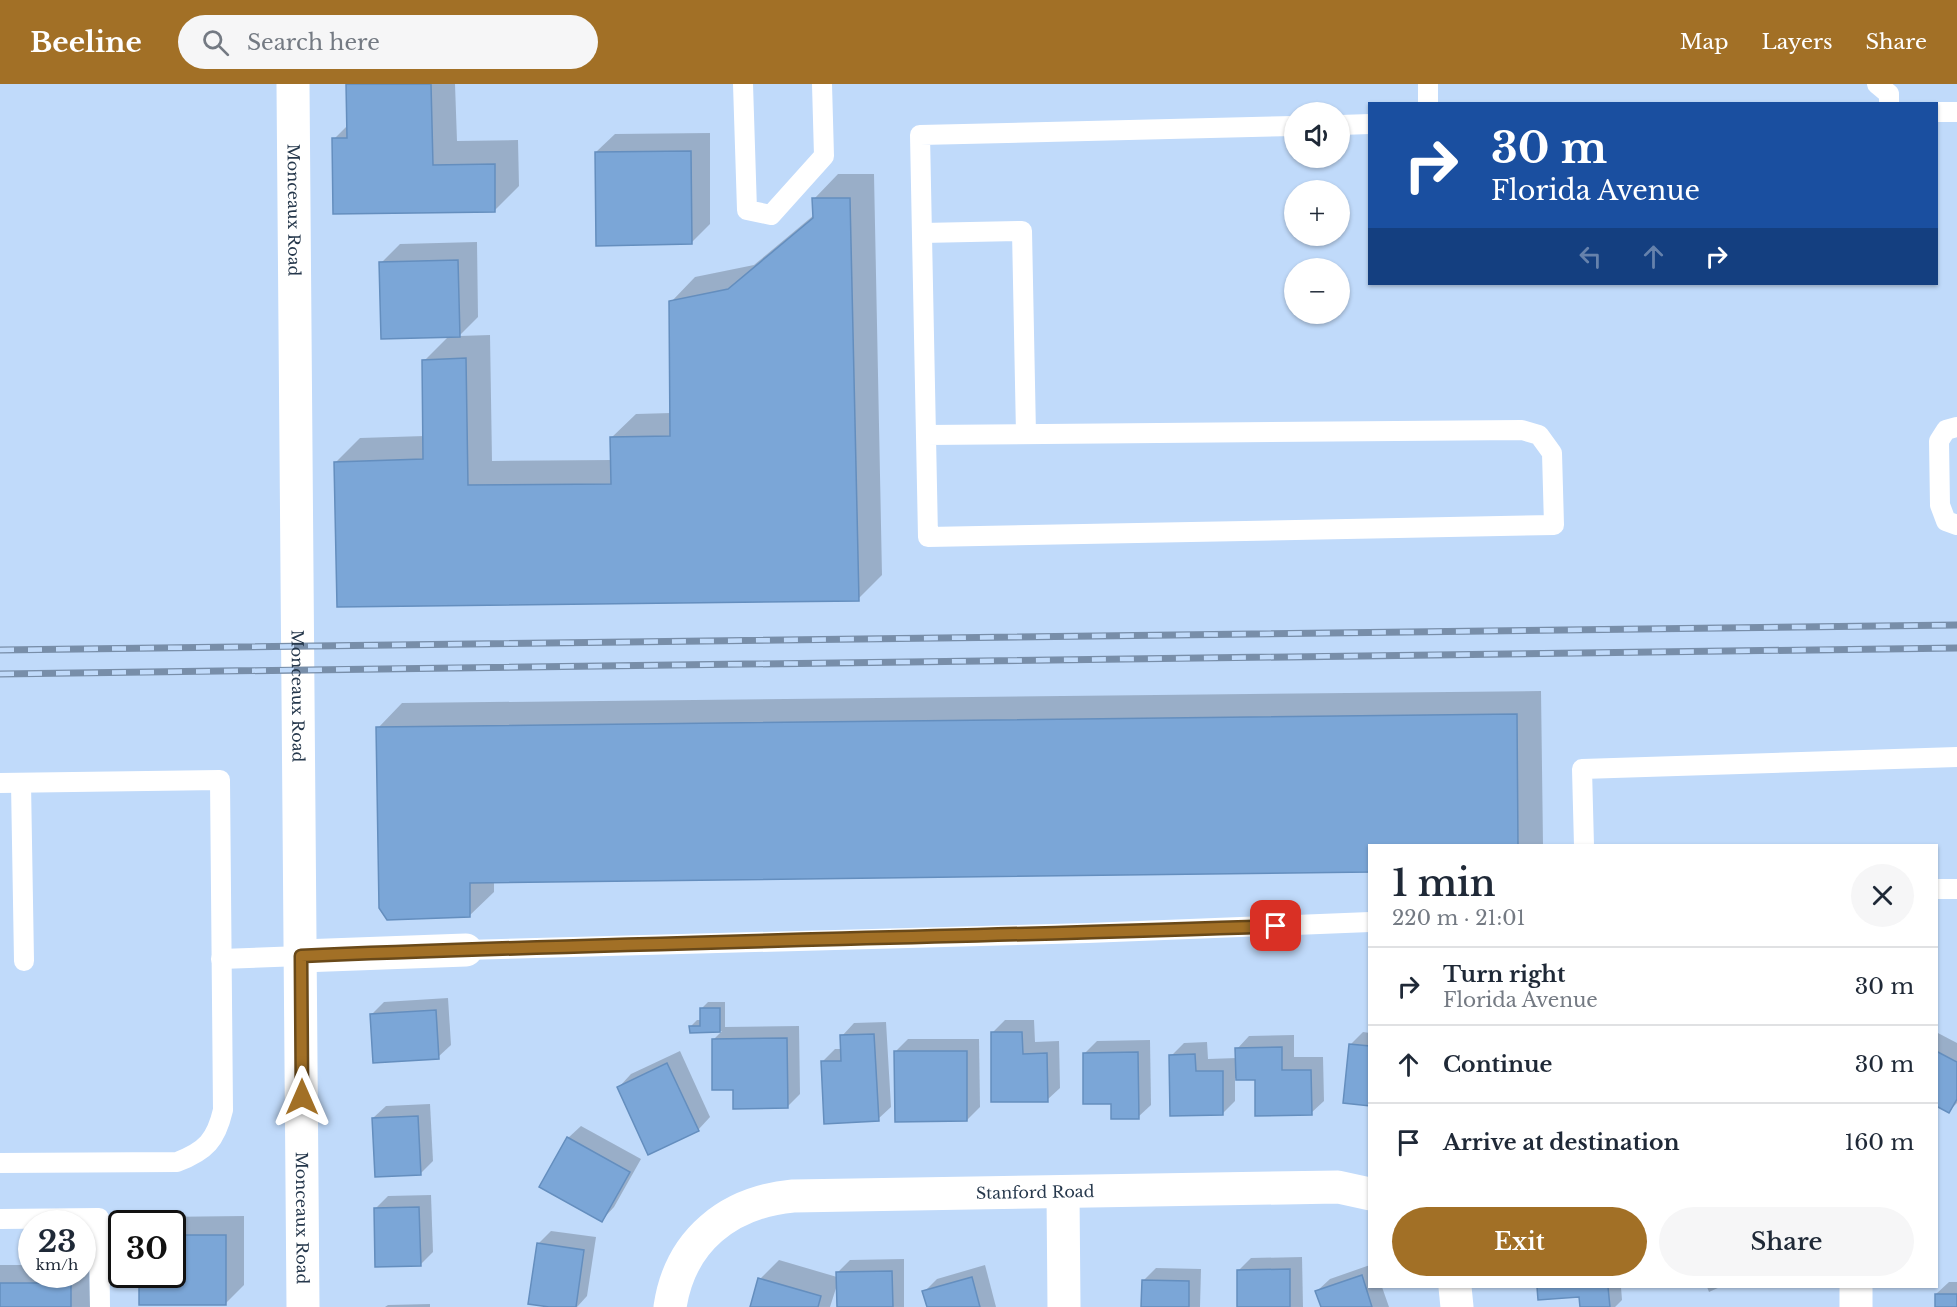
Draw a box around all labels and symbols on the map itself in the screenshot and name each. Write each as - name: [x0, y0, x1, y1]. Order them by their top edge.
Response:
- street label: Monceaux Road: [283, 144, 305, 277]
- street label: Monceaux Road: [287, 630, 309, 763]
- pin: [1250, 900, 1301, 951]
- position arrow: [270, 1065, 334, 1129]
- street label: Monceaux Road: [292, 1152, 313, 1285]
- street label: Stanford Road: [976, 1181, 1095, 1203]
- speed limit sign: 30: [108, 1210, 186, 1288]

